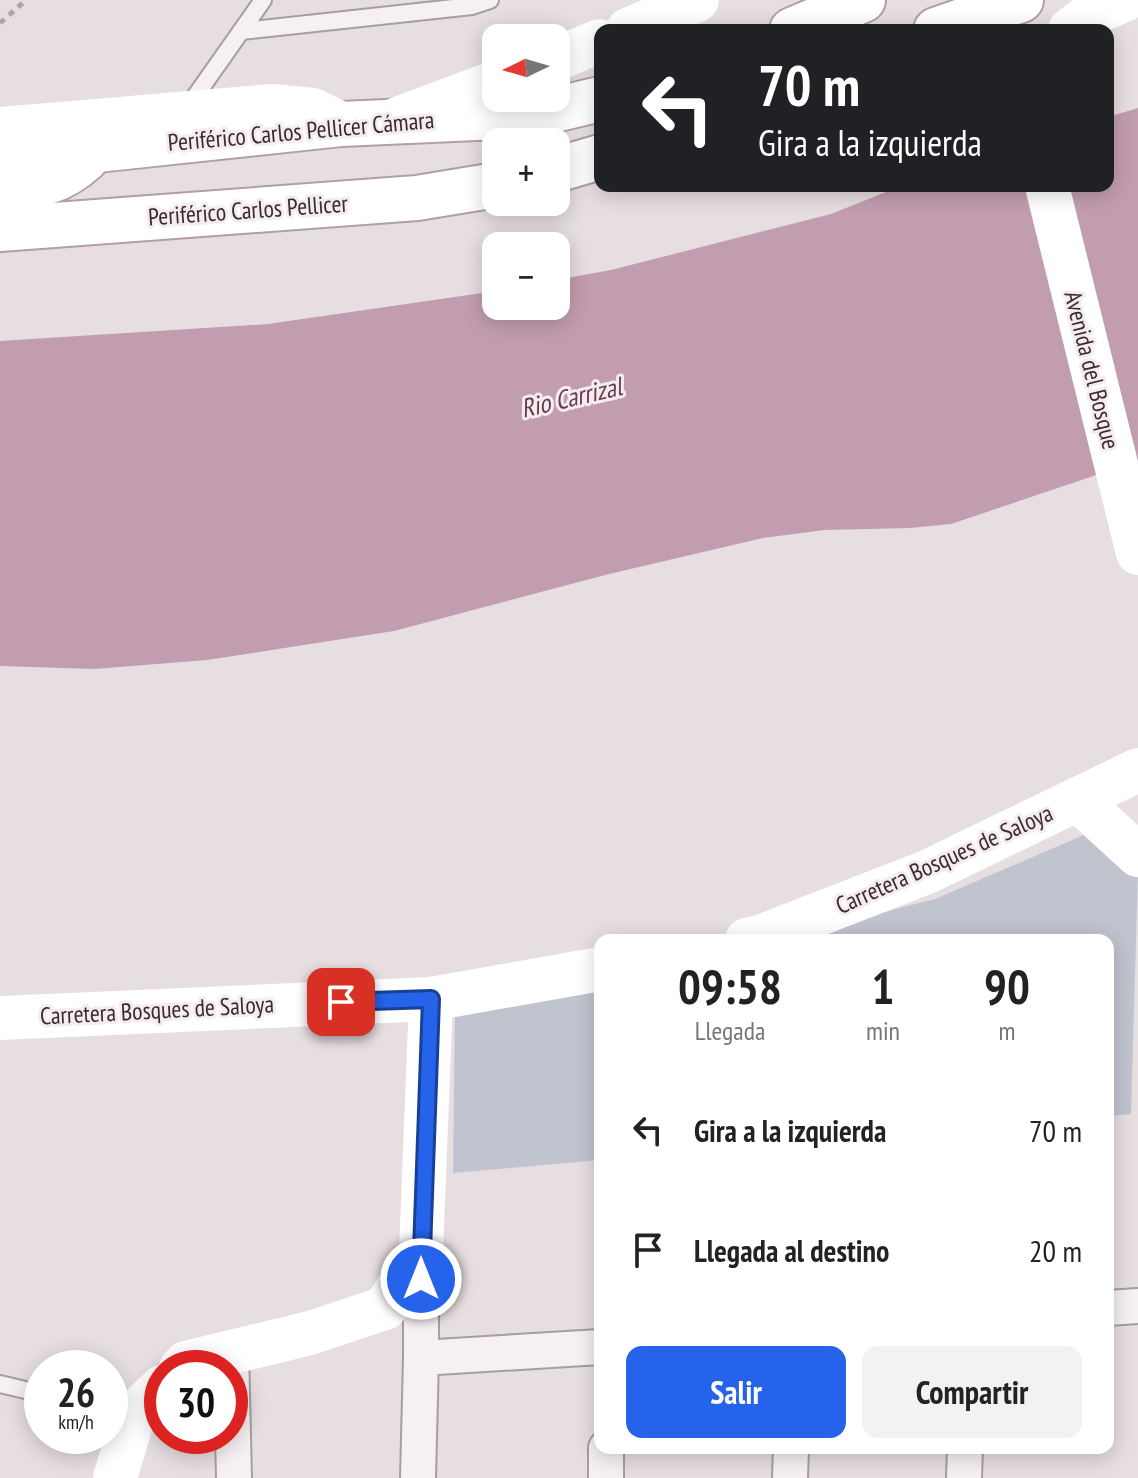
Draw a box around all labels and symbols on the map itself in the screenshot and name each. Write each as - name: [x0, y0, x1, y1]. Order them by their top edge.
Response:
- north arrow: [482, 24, 570, 112]
- street label: Periférico Carlos Pellicer Cámara: [167, 104, 435, 158]
- street label: Periférico Carlos Pellicer: [147, 188, 349, 232]
- street label: Avenida del Bosque: [1057, 288, 1127, 452]
- water label: Rio Carrizal: [517, 369, 628, 425]
- street label: Carretera Bosques de Saloya: [831, 797, 1057, 921]
- pin: [307, 968, 375, 1036]
- street label: Carretera Bosques de Saloya: [39, 988, 275, 1032]
- position arrow: [379, 1237, 463, 1321]
- speed limit sign: 30: [144, 1350, 248, 1454]

